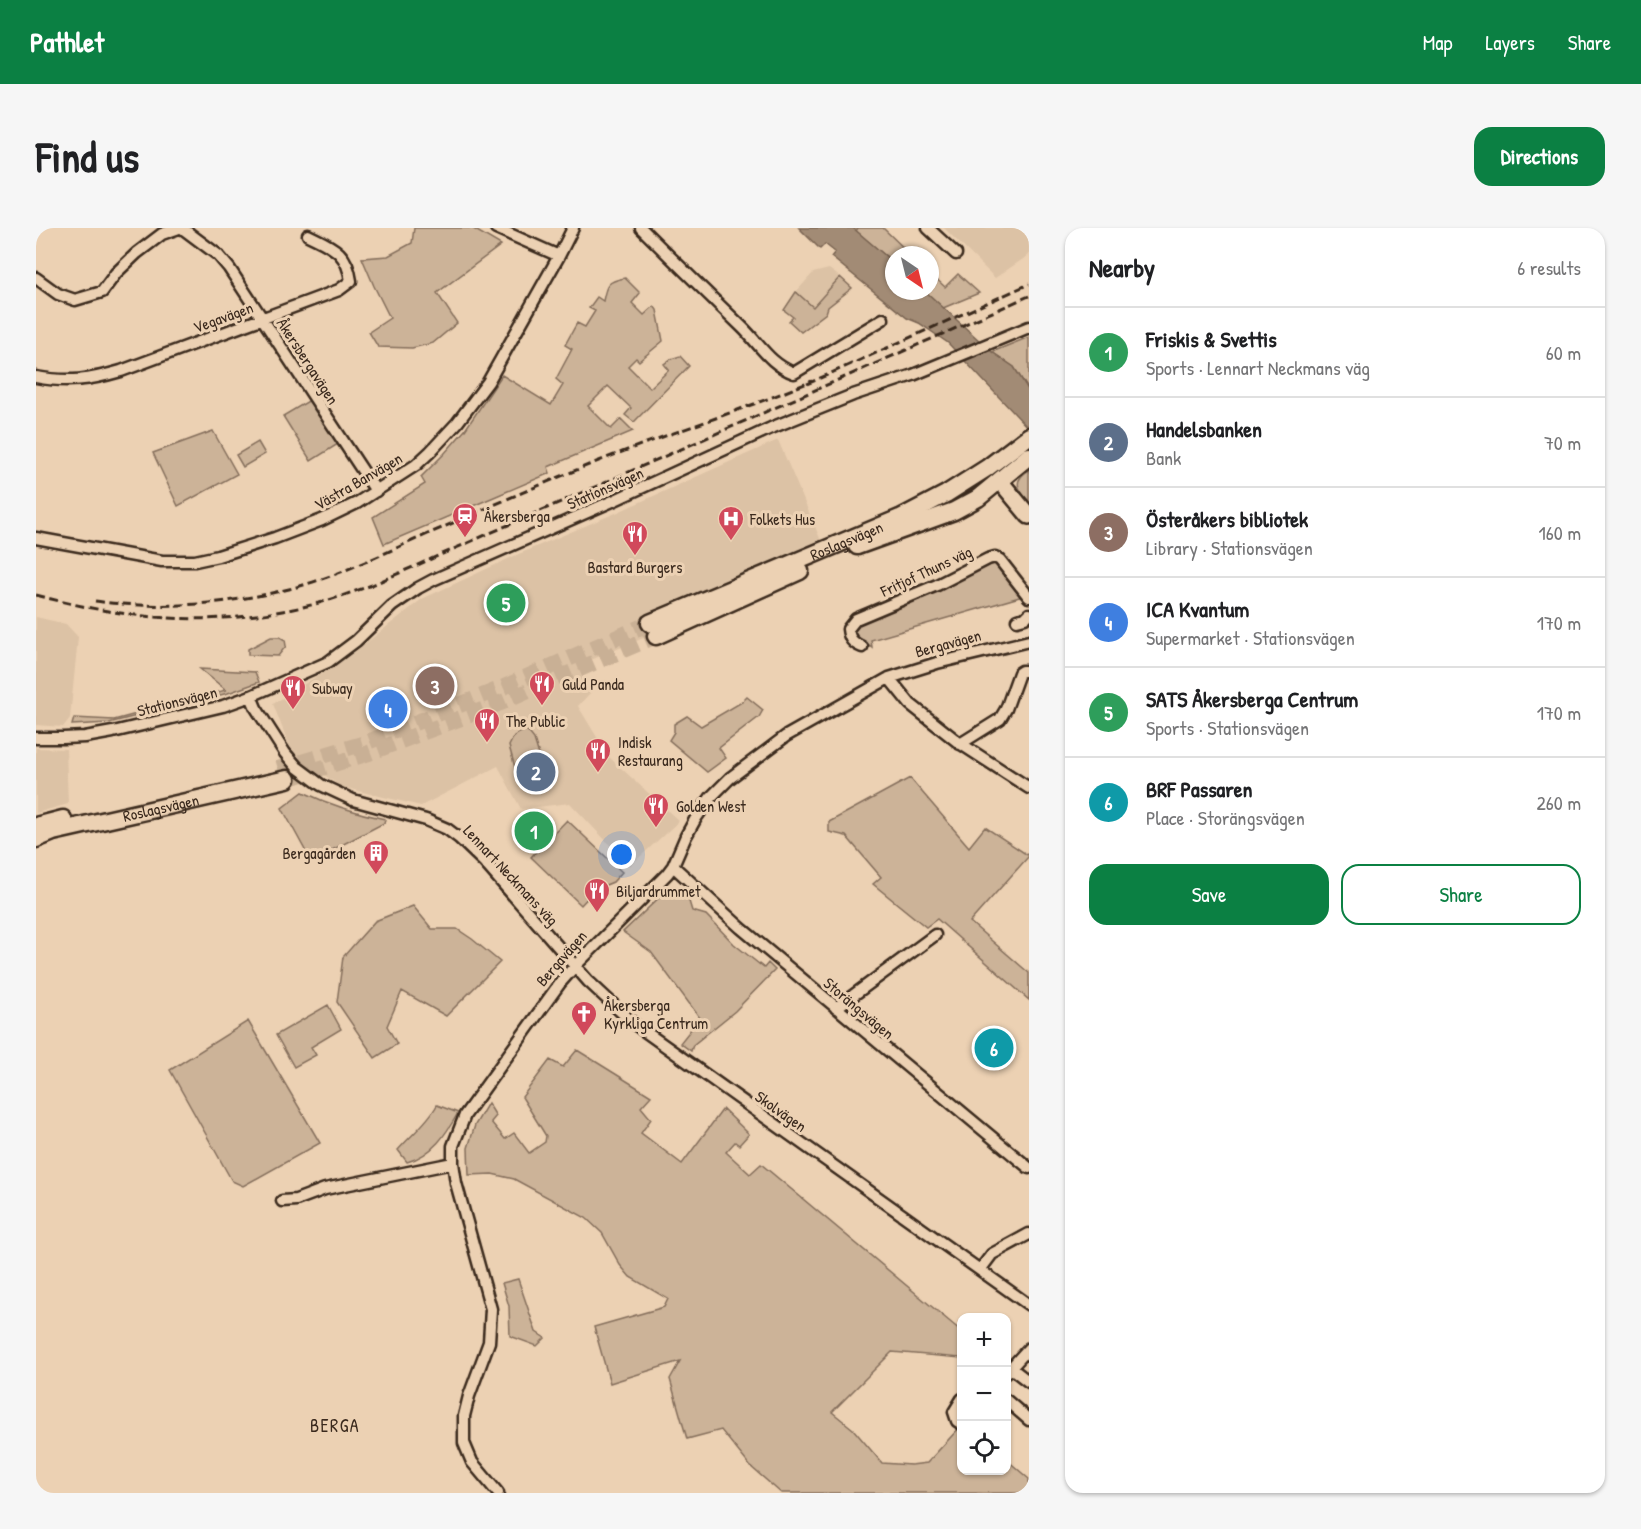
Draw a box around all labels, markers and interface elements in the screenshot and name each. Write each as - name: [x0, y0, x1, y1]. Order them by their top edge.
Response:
- text: Pathlet: [30, 23, 104, 61]
- text: Map: [1423, 28, 1452, 57]
- text: Layers: [1485, 28, 1535, 57]
- text: Share: [1568, 28, 1611, 57]
- button: Directions: [1474, 127, 1605, 186]
- text: Find us: [36, 128, 139, 185]
- north arrow: [885, 246, 939, 300]
- text: Nearby: [1089, 250, 1155, 285]
- text: 6 results: [1517, 254, 1581, 281]
- street label: Vegavägen: [190, 296, 256, 338]
- street label: Åkersbergavägen: [272, 313, 344, 409]
- text: Friskis & Svettis: [1146, 324, 1277, 354]
- text: 1: [1105, 339, 1112, 366]
- text: 60 m: [1546, 339, 1581, 366]
- text: Sports · Lennart Neckmans väg: [1146, 354, 1370, 381]
- text: Handelsbanken: [1146, 414, 1262, 444]
- text: 2: [1104, 429, 1113, 456]
- text: 70 m: [1544, 429, 1581, 456]
- text: Bank: [1146, 444, 1181, 471]
- street label: Västra Banvägen: [310, 447, 406, 515]
- street label: Stationsvägen: [563, 461, 647, 515]
- station icon: Åkersberga: [450, 501, 480, 539]
- hospital icon: Folkets Hus: [716, 504, 746, 542]
- text: Österåkers bibliotek: [1146, 504, 1308, 534]
- place label: Åkersberga: [484, 505, 550, 527]
- place label: Folkets Hus: [749, 508, 815, 530]
- street label: Roslagsvägen: [807, 515, 886, 566]
- restaurant icon: Bastard Burgers: [620, 519, 650, 557]
- text: 3: [1104, 519, 1113, 546]
- text: 160 m: [1539, 519, 1581, 546]
- text: Library · Stationsvägen: [1146, 534, 1313, 561]
- street label: Fritjof Thuns väg: [876, 540, 975, 602]
- place label: Bastard Burgers: [588, 556, 682, 578]
- pin: 5: [486, 580, 526, 626]
- text: ICA Kvantum: [1146, 594, 1249, 624]
- text: 4: [1105, 609, 1112, 636]
- text: 170 m: [1537, 609, 1581, 636]
- street label: Bergavägen: [913, 624, 983, 662]
- text: Supermarket · Stationsvägen: [1146, 624, 1355, 651]
- pin: 3: [416, 664, 454, 708]
- restaurant icon: Guld Panda: [527, 669, 557, 707]
- restaurant icon: Subway: [278, 673, 308, 711]
- place label: Guld Panda: [562, 673, 624, 695]
- place label: Subway: [312, 677, 353, 699]
- street label: Stationsvägen: [135, 680, 219, 722]
- text: SATS Åkersberga Centrum: [1146, 684, 1358, 714]
- pin: 4: [368, 686, 408, 732]
- text: 5: [1104, 699, 1113, 726]
- text: 170 m: [1537, 699, 1581, 726]
- restaurant icon: The Public: [472, 706, 502, 744]
- place label: The Public: [506, 710, 566, 732]
- text: Sports · Stationsvägen: [1146, 714, 1309, 741]
- place label: Indisk Restaurang: [618, 731, 683, 771]
- restaurant icon: Indisk Restaurang: [583, 736, 613, 774]
- pin: 2: [516, 750, 556, 794]
- text: BRF Passaren: [1146, 774, 1252, 804]
- street label: Roslagsvägen: [121, 788, 201, 827]
- text: 6: [1105, 789, 1112, 816]
- text: 260 m: [1537, 789, 1581, 816]
- restaurant icon: Golden West: [641, 791, 671, 829]
- place label: Golden West: [676, 795, 746, 817]
- text: Place · Storängsvägen: [1146, 804, 1305, 831]
- pin: 1: [514, 808, 554, 854]
- street label: Lennart Neckmans väg: [459, 820, 563, 930]
- building icon: Bergagården: [361, 838, 391, 876]
- your location: [607, 840, 636, 869]
- place label: Bergagården: [283, 842, 356, 864]
- button: Save: [1089, 864, 1329, 925]
- button: Share: [1341, 864, 1581, 925]
- restaurant icon: Biljardrummet: [582, 876, 612, 914]
- place label: Biljardrummet: [616, 880, 701, 902]
- street label: Bergavägen: [531, 925, 591, 991]
- street label: Storängsvägen: [819, 972, 899, 1044]
- place label: Åkersberga Kyrkliga Centrum: [604, 994, 708, 1034]
- church icon: Åkersberga Kyrkliga Centrum: [569, 999, 599, 1037]
- pin: 6: [974, 1026, 1014, 1070]
- street label: Skolvägen: [751, 1085, 811, 1137]
- map controls: [957, 1313, 1011, 1475]
- button: +: [957, 1313, 1011, 1367]
- button: −: [957, 1367, 1011, 1421]
- district label: BERGA: [310, 1413, 360, 1438]
- button: locate: [957, 1421, 1011, 1475]

